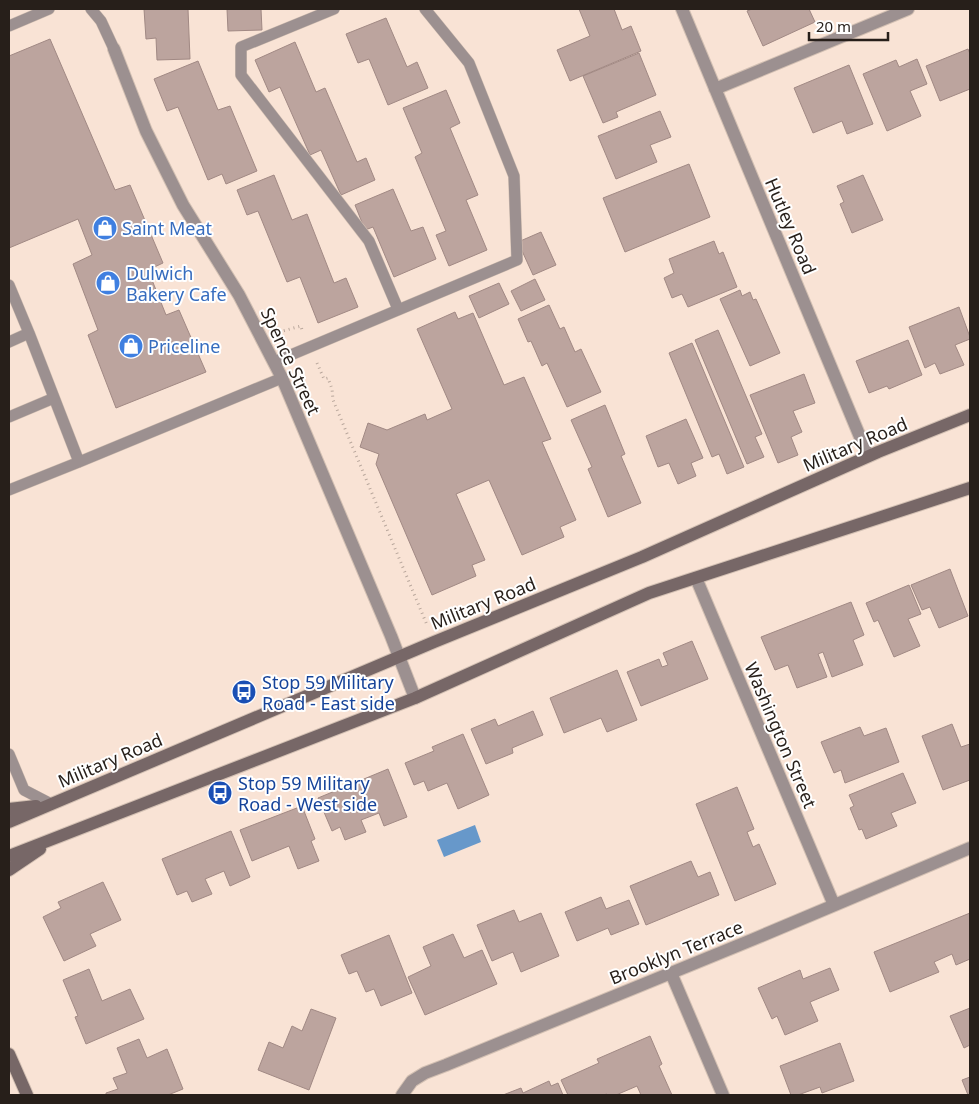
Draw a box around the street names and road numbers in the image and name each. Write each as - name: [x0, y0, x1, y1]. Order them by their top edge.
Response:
- street label: Hutley Road: [760, 174, 822, 278]
- street label: Spence Street: [256, 303, 327, 419]
- street label: Military Road: [799, 411, 911, 477]
- street label: Military Road: [427, 571, 539, 635]
- street label: Washington Street: [739, 658, 823, 812]
- street label: Military Road: [54, 727, 166, 793]
- street label: Brooklyn Terrace: [606, 914, 746, 990]

